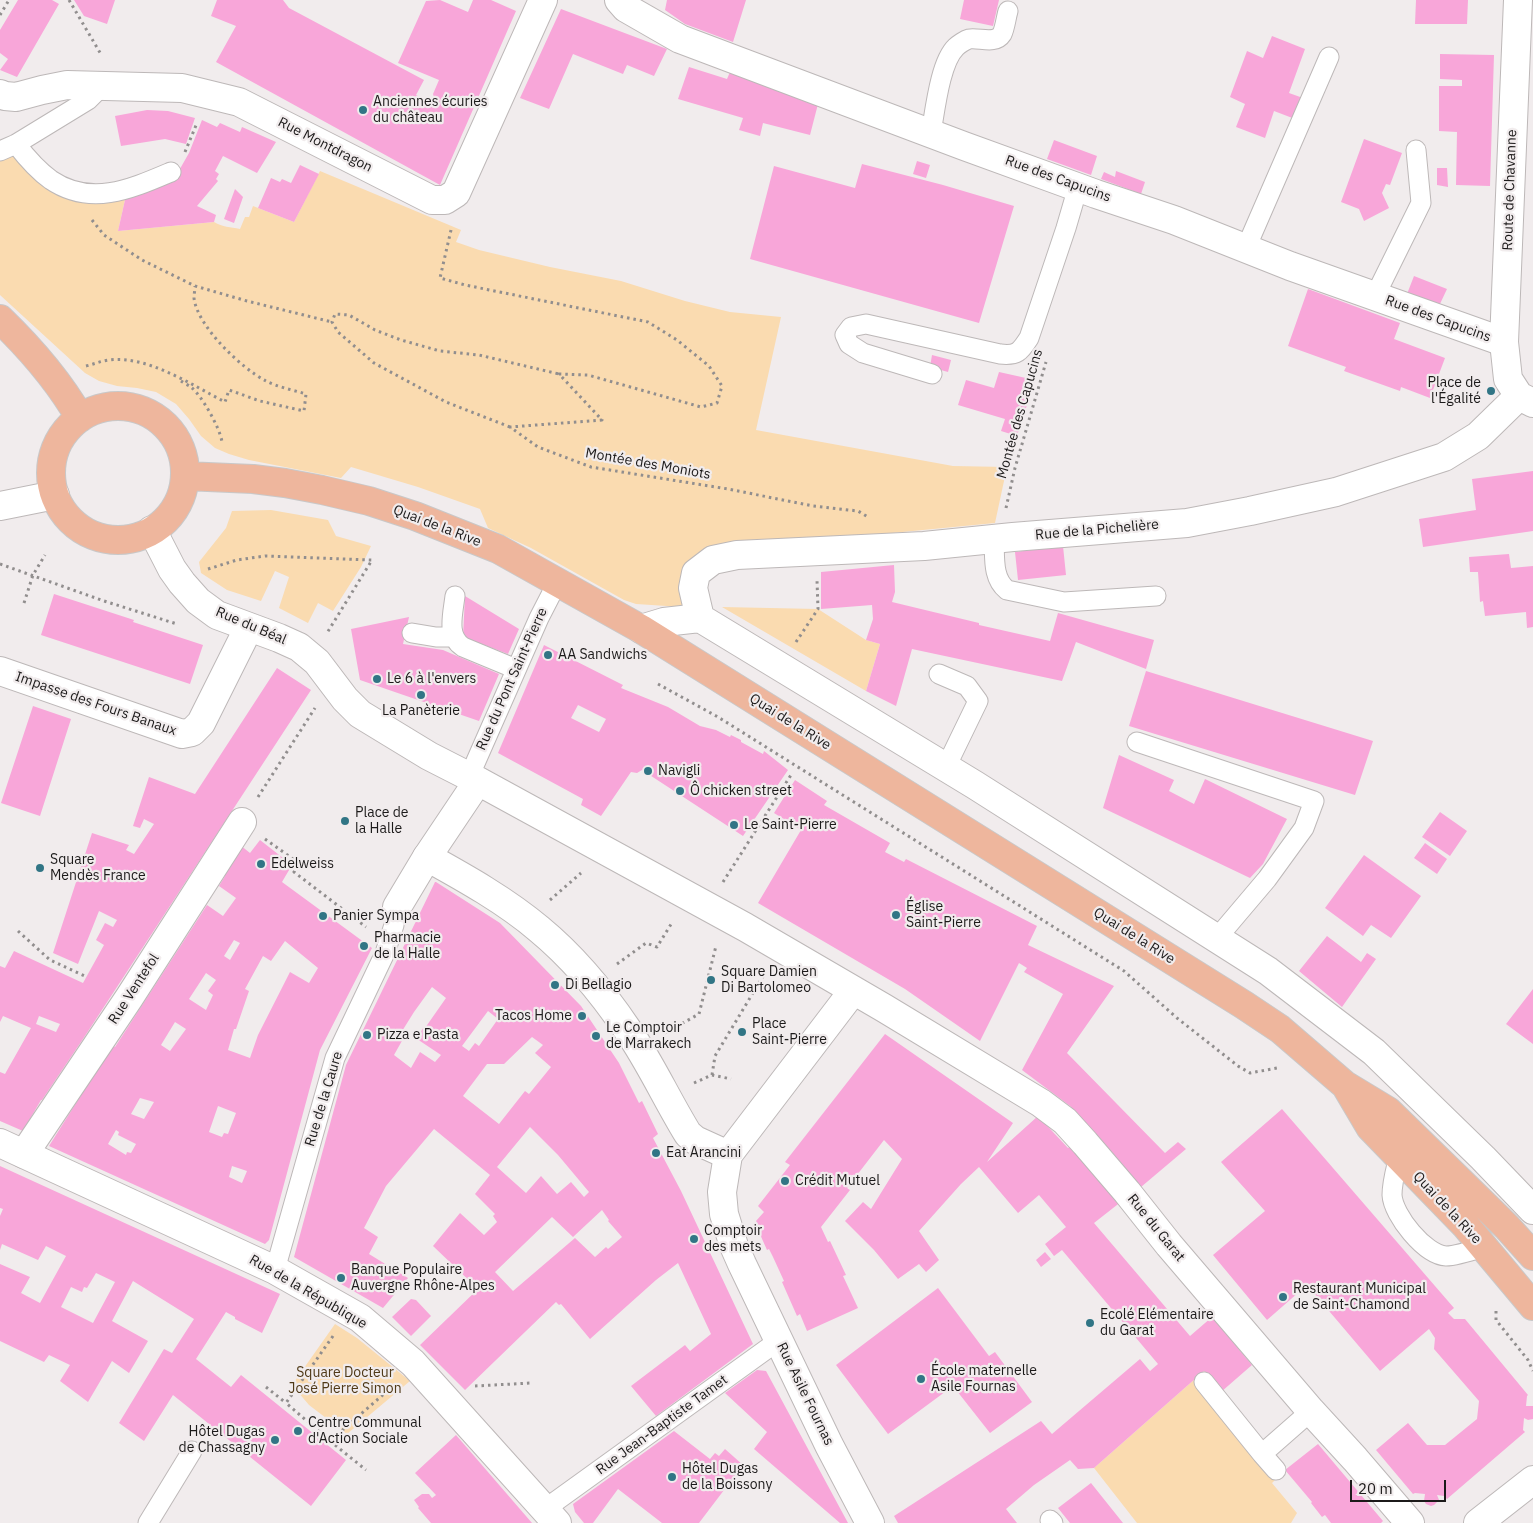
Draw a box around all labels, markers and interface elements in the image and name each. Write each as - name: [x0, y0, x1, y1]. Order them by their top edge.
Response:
- place label: Anciennes écuries du château: [373, 94, 488, 126]
- marker: Anciennes écuries du château: [357, 104, 369, 116]
- street label: Rue Montdragon: [275, 114, 375, 176]
- street label: Route de Chavanne: [1499, 129, 1521, 251]
- street label: Rue des Capucins: [1003, 152, 1113, 206]
- street label: Rue des Capucins: [1383, 292, 1493, 346]
- street label: Montée des Capucins: [993, 347, 1047, 481]
- place label: Place de l'Égalité: [1427, 375, 1481, 408]
- marker: Place de l'Égalité: [1485, 385, 1497, 397]
- street label: Montée des Moniots: [584, 445, 712, 483]
- street label: Quai de la Rive: [391, 502, 483, 550]
- street label: Rue de la Pichelière: [1034, 516, 1160, 544]
- street label: Rue du Béal: [213, 604, 289, 648]
- street label: Rue du Pont Saint-Pierre: [473, 605, 551, 753]
- place label: AA Sandwichs: [558, 647, 647, 663]
- marker: AA Sandwichs: [542, 649, 554, 661]
- street label: Impasse des Fours Banaux: [13, 668, 179, 740]
- place label: Le 6 à l'envers: [387, 671, 476, 687]
- marker: Le 6 à l'envers: [371, 673, 383, 685]
- marker: La Panèterie: [415, 689, 427, 701]
- street label: Quai de la Rive: [746, 690, 834, 754]
- place label: La Panèterie: [382, 703, 460, 719]
- place label: Navigli: [658, 763, 700, 779]
- marker: Navigli: [642, 765, 654, 777]
- place label: Ô chicken street: [690, 783, 792, 799]
- marker: Ô chicken street: [674, 785, 686, 797]
- place label: Place de la Halle: [355, 805, 409, 838]
- marker: Place de la Halle: [339, 815, 351, 827]
- place label: Le Saint-Pierre: [744, 817, 837, 833]
- marker: Le Saint-Pierre: [728, 819, 740, 831]
- place label: Square Mendès France: [50, 852, 146, 884]
- place label: Edelweiss: [271, 856, 334, 872]
- marker: Edelweiss: [255, 858, 267, 870]
- marker: Square Mendès France: [34, 862, 46, 874]
- place label: Église Saint-Pierre: [906, 899, 981, 932]
- street label: Quai de la Rive: [1090, 904, 1178, 968]
- place label: Panier Sympa: [333, 908, 419, 924]
- marker: Église Saint-Pierre: [890, 909, 902, 921]
- marker: Panier Sympa: [317, 910, 329, 922]
- place label: Pharmacie de la Halle: [374, 930, 441, 962]
- marker: Pharmacie de la Halle: [358, 940, 370, 952]
- street label: Rue Ventefol: [105, 951, 163, 1027]
- place label: Square Damien Di Bartolomeo: [721, 964, 817, 996]
- marker: Square Damien Di Bartolomeo: [705, 974, 717, 986]
- place label: Di Bellagio: [565, 977, 632, 993]
- marker: Di Bellagio: [549, 979, 561, 991]
- place label: Tacos Home: [495, 1008, 572, 1024]
- marker: Tacos Home: [576, 1010, 588, 1022]
- place label: Place Saint-Pierre: [752, 1016, 827, 1048]
- place label: Le Comptoir de Marrakech: [606, 1020, 691, 1052]
- marker: Place Saint-Pierre: [736, 1026, 748, 1038]
- place label: Pizza e Pasta: [377, 1027, 459, 1043]
- marker: Pizza e Pasta: [361, 1029, 373, 1041]
- marker: Le Comptoir de Marrakech: [590, 1030, 602, 1042]
- street label: Rue de la Caure: [302, 1049, 346, 1149]
- place label: Eat Arancini: [666, 1145, 741, 1161]
- marker: Eat Arancini: [650, 1147, 662, 1159]
- street label: Quai de la Rive: [1409, 1168, 1485, 1248]
- place label: Crédit Mutuel: [795, 1173, 880, 1189]
- marker: Crédit Mutuel: [779, 1175, 791, 1187]
- street label: Rue du Garat: [1124, 1191, 1188, 1265]
- place label: Comptoir des mets: [704, 1223, 762, 1256]
- marker: Comptoir des mets: [688, 1233, 700, 1245]
- street label: Rue de la République: [246, 1251, 370, 1333]
- place label: Banque Populaire Auvergne Rhône-Alpes: [351, 1262, 495, 1294]
- marker: Banque Populaire Auvergne Rhône-Alpes: [335, 1272, 347, 1284]
- place label: Restaurant Municipal de Saint-Chamond: [1293, 1281, 1426, 1314]
- marker: Restaurant Municipal de Saint-Chamond: [1277, 1291, 1289, 1303]
- place label: Ecolé Elémentaire du Garat: [1100, 1307, 1214, 1340]
- marker: Ecolé Elémentaire du Garat: [1084, 1317, 1096, 1329]
- street label: Rue Asile Fournas: [773, 1340, 837, 1448]
- place label: École maternelle Asile Fournas: [931, 1363, 1037, 1395]
- park label: Square Docteur José Pierre Simon: [288, 1365, 402, 1398]
- street label: Rue Jean-Baptiste Tamet: [593, 1372, 731, 1478]
- marker: École maternelle Asile Fournas: [915, 1373, 927, 1385]
- place label: Centre Communal d'Action Sociale: [308, 1415, 421, 1448]
- place label: Hôtel Dugas de Chassagny: [179, 1424, 265, 1456]
- marker: Centre Communal d'Action Sociale: [292, 1425, 304, 1437]
- marker: Hôtel Dugas de Chassagny: [269, 1434, 281, 1446]
- place label: Hôtel Dugas de la Boissony: [682, 1461, 772, 1494]
- scale bar: [1353, 1470, 1449, 1502]
- marker: Hôtel Dugas de la Boissony: [666, 1471, 678, 1483]
- text: 20 m: [1358, 1479, 1393, 1498]

